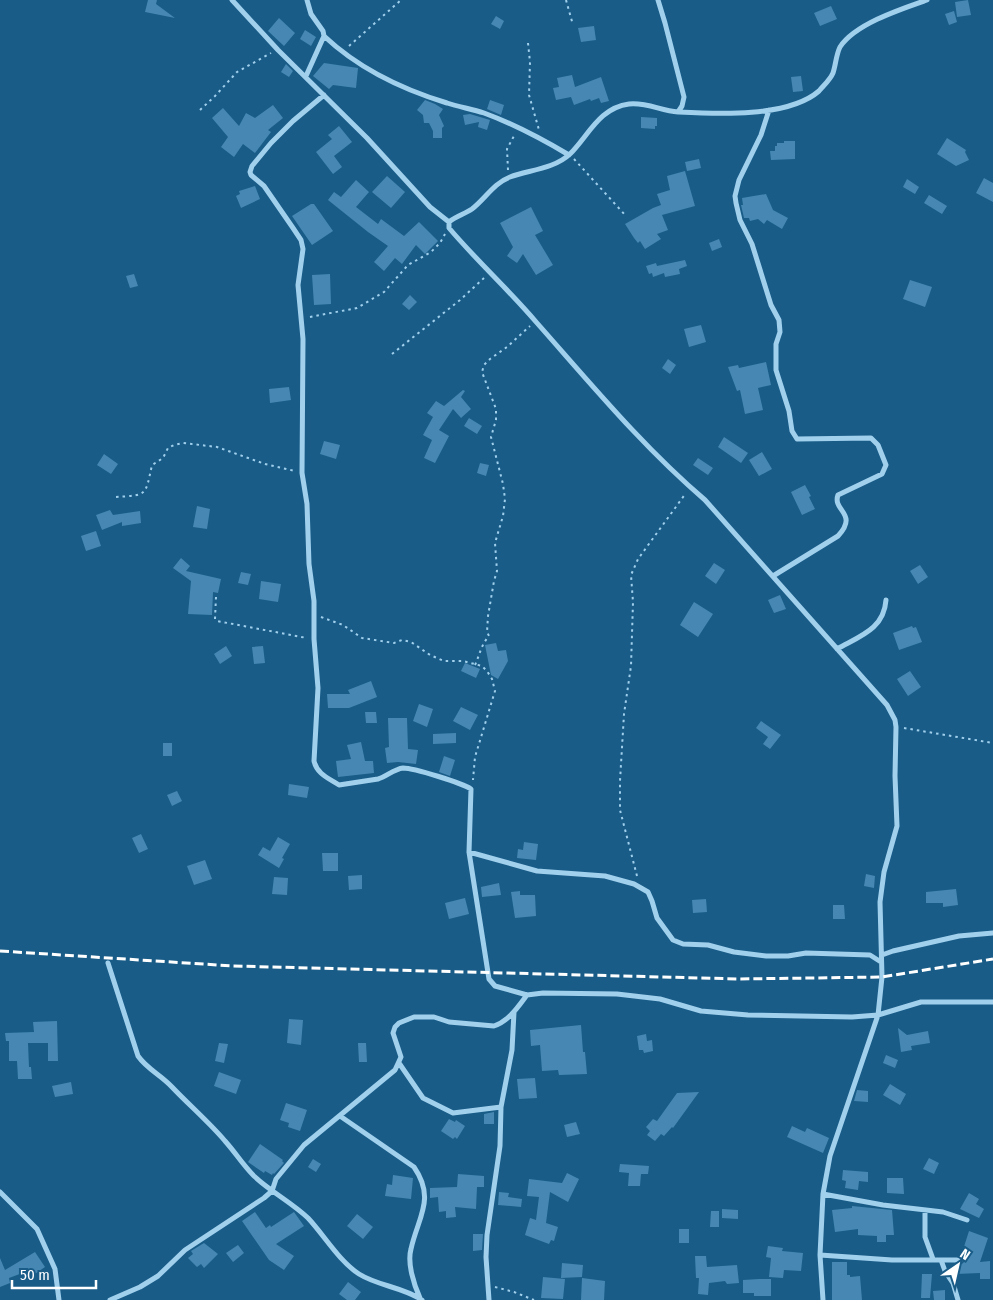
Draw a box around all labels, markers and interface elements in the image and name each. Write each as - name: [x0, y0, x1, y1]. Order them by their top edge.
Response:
- north arrow: [933, 1240, 983, 1290]
- text: N: [957, 1245, 973, 1264]
- scale bar: [12, 1258, 96, 1290]
- text: 50 m: [20, 1266, 50, 1284]

